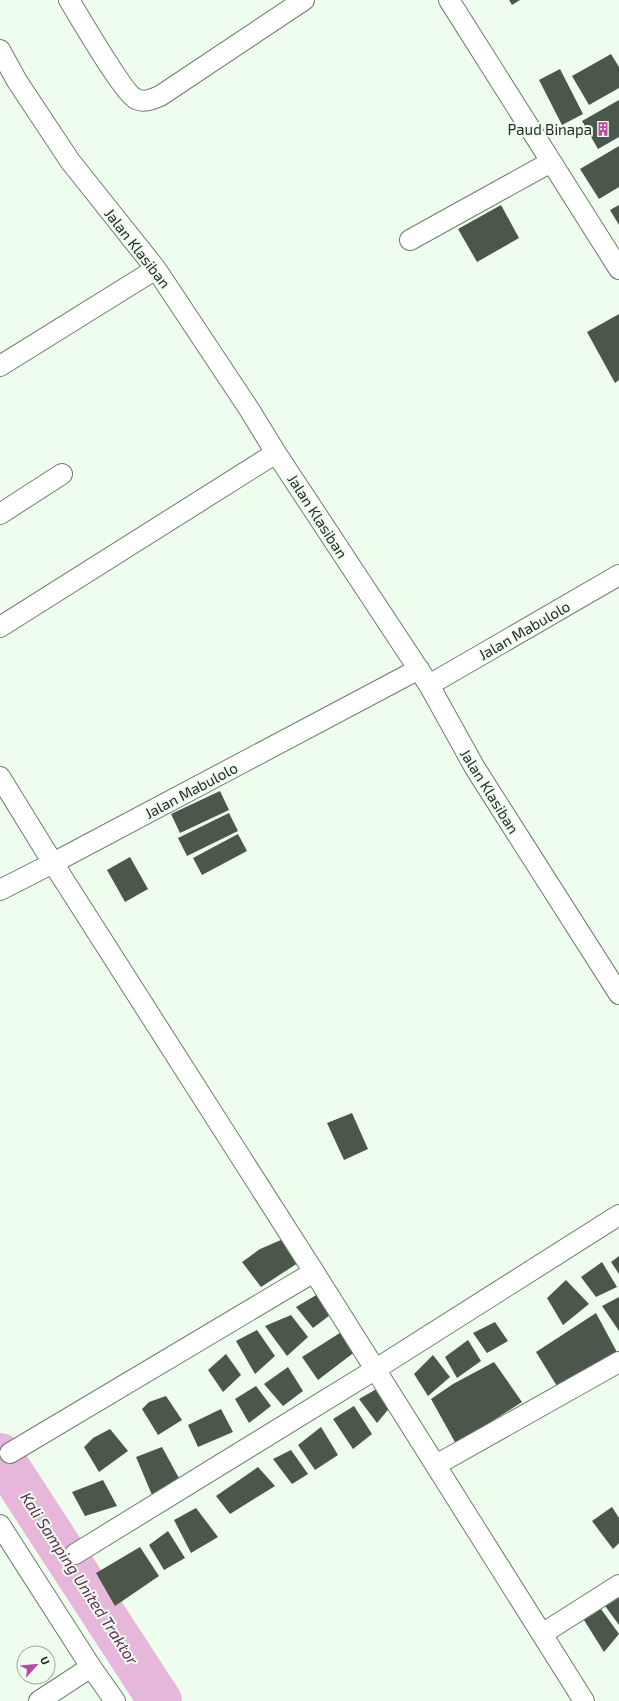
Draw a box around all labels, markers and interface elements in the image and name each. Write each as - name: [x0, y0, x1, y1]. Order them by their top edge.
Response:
- place label: Paud Binapa: [508, 120, 592, 138]
- building icon: Paud Binapa: [595, 121, 611, 137]
- street label: Jalan Klasiban: [101, 204, 175, 292]
- street label: Jalan Klasiban: [284, 471, 352, 561]
- street label: Jalan Mabulolo: [475, 597, 573, 663]
- street label: Jalan Klasiban: [457, 745, 523, 837]
- street label: Jalan Mabulolo: [142, 758, 240, 822]
- water label: Kali Samping United Traktor: [17, 1488, 143, 1668]
- north arrow: [16, 1645, 56, 1685]

